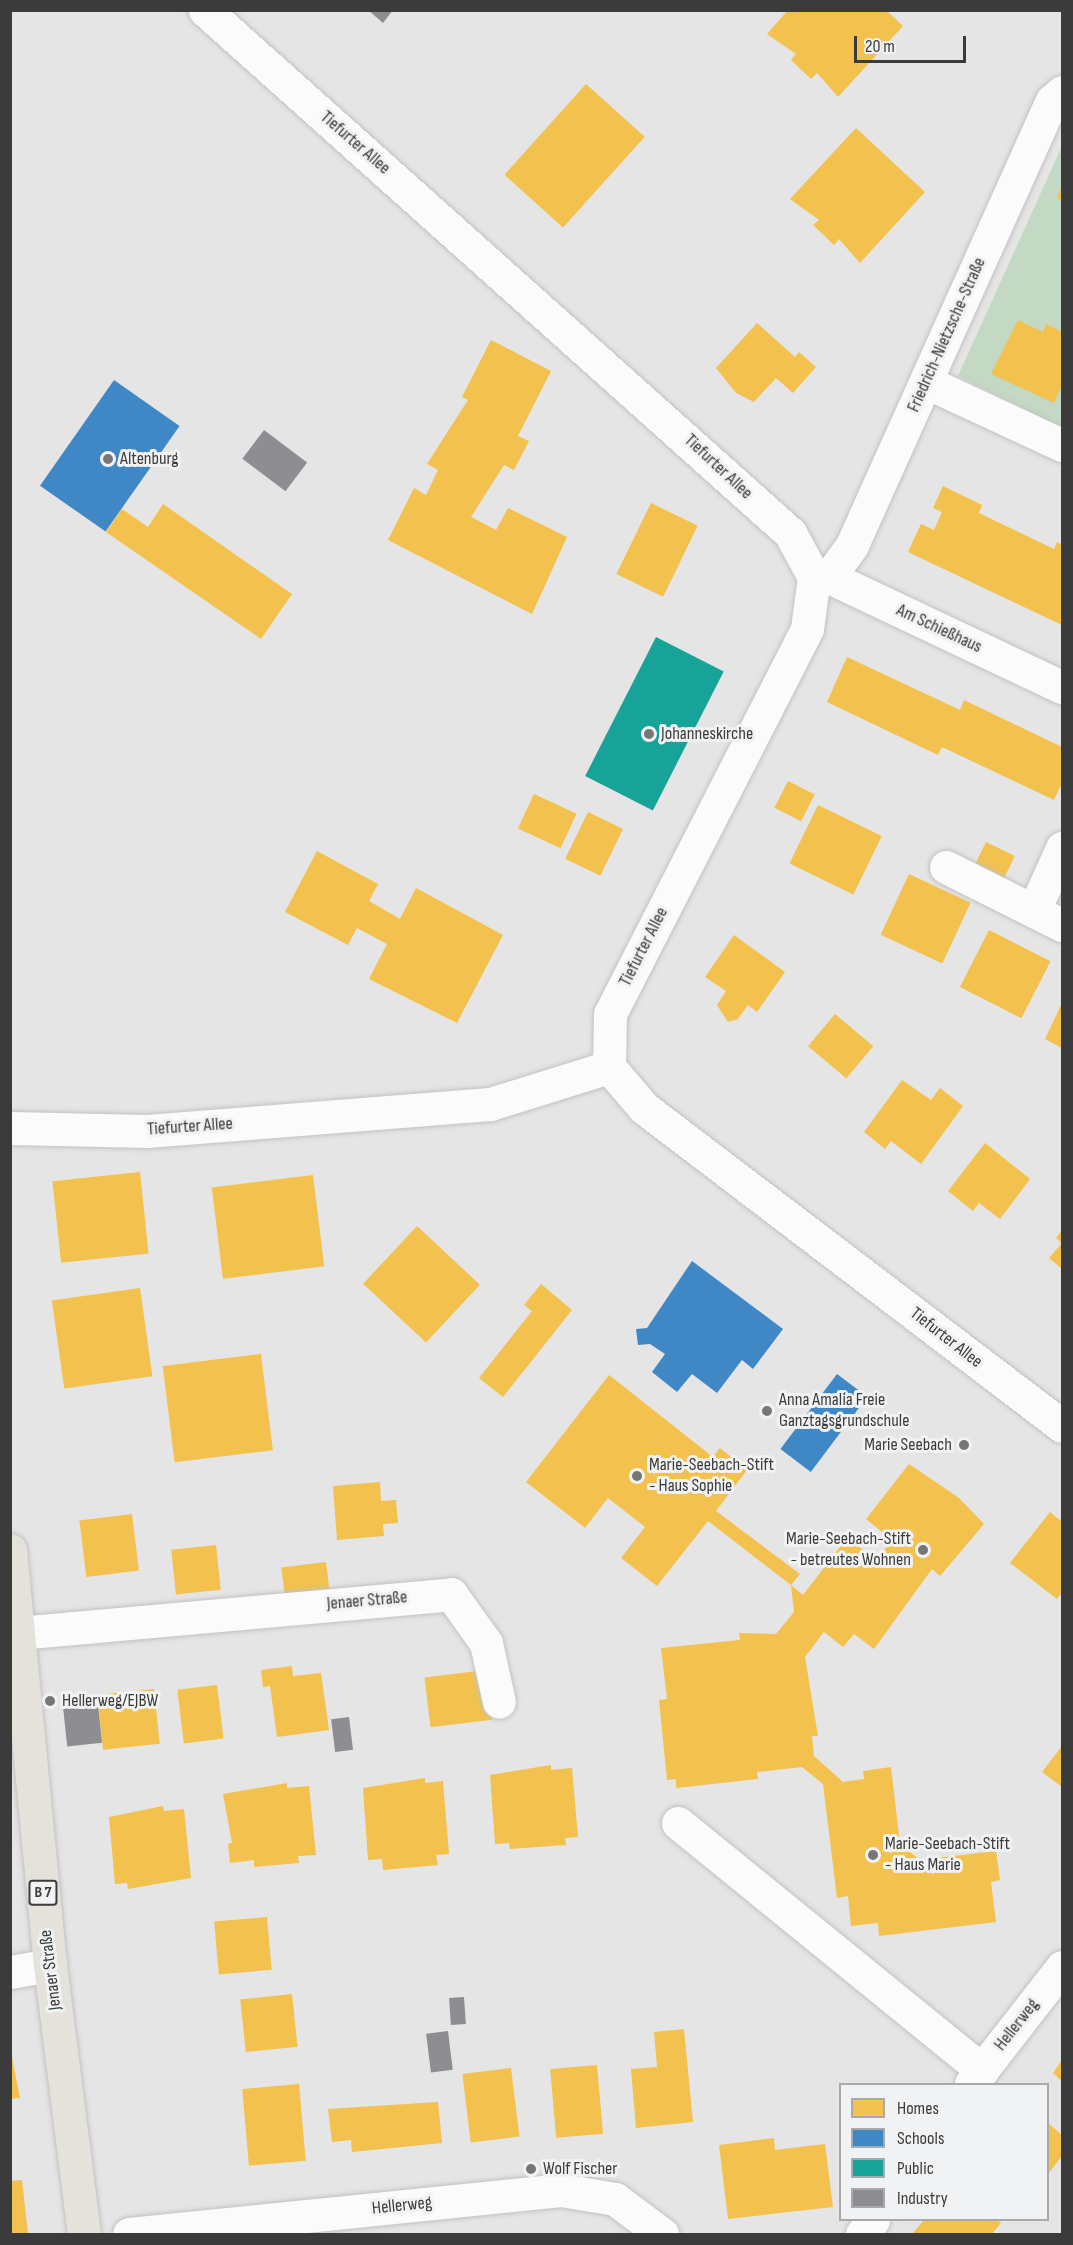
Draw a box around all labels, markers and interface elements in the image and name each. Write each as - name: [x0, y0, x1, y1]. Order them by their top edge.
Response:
- scale bar: [857, 24, 970, 62]
- text: 20 m: [865, 36, 895, 57]
- street label: Tiefurter Allee: [316, 107, 394, 179]
- street label: Friedrich-Nietzsche-Straße: [903, 254, 991, 416]
- street label: Tiefurter Allee: [679, 430, 757, 504]
- place label: Altenburg: [120, 448, 178, 470]
- marker: Altenburg: [101, 452, 115, 466]
- street label: Am Schießhaus: [893, 600, 985, 658]
- place label: Johanneskirche: [661, 723, 753, 745]
- marker: Johanneskirche: [642, 727, 656, 741]
- street label: Tiefurter Allee: [615, 904, 673, 990]
- street label: Tiefurter Allee: [146, 1113, 234, 1141]
- street label: Tiefurter Allee: [906, 1303, 986, 1373]
- place label: Anna Amalia Freie Ganztagsgrundschule: [779, 1390, 909, 1432]
- marker: Anna Amalia Freie Ganztagsgrundschule: [760, 1404, 774, 1418]
- place label: Marie Seebach: [864, 1434, 952, 1456]
- marker: Marie Seebach: [957, 1438, 971, 1452]
- place label: Marie-Seebach-Stift - Haus Sophie: [649, 1455, 774, 1498]
- marker: Marie-Seebach-Stift - Haus Sophie: [630, 1469, 644, 1483]
- place label: Marie-Seebach-Stift - betreutes Wohnen: [786, 1529, 911, 1572]
- marker: Marie-Seebach-Stift - betreutes Wohnen: [916, 1543, 930, 1557]
- street label: Jenaer Straße: [326, 1587, 408, 1615]
- place label: Hellerweg/EJBW: [62, 1690, 158, 1712]
- marker: Hellerweg/EJBW: [43, 1694, 57, 1708]
- place label: Marie-Seebach-Stift - Haus Marie: [885, 1834, 1010, 1876]
- marker: Marie-Seebach-Stift - Haus Marie: [866, 1848, 880, 1862]
- road number: B 7: [28, 1880, 58, 1906]
- street label: Jenaer Straße: [35, 1929, 67, 2011]
- street label: Hellerweg: [990, 1995, 1044, 2055]
- legend: [839, 2083, 1049, 2221]
- text: Homes: [897, 2098, 939, 2119]
- text: Schools: [897, 2128, 944, 2149]
- place label: Wolf Fischer: [543, 2158, 618, 2180]
- text: Public: [897, 2158, 934, 2179]
- marker: Wolf Fischer: [524, 2162, 538, 2176]
- text: Industry: [897, 2188, 948, 2209]
- street label: Hellerweg: [371, 2192, 433, 2220]

